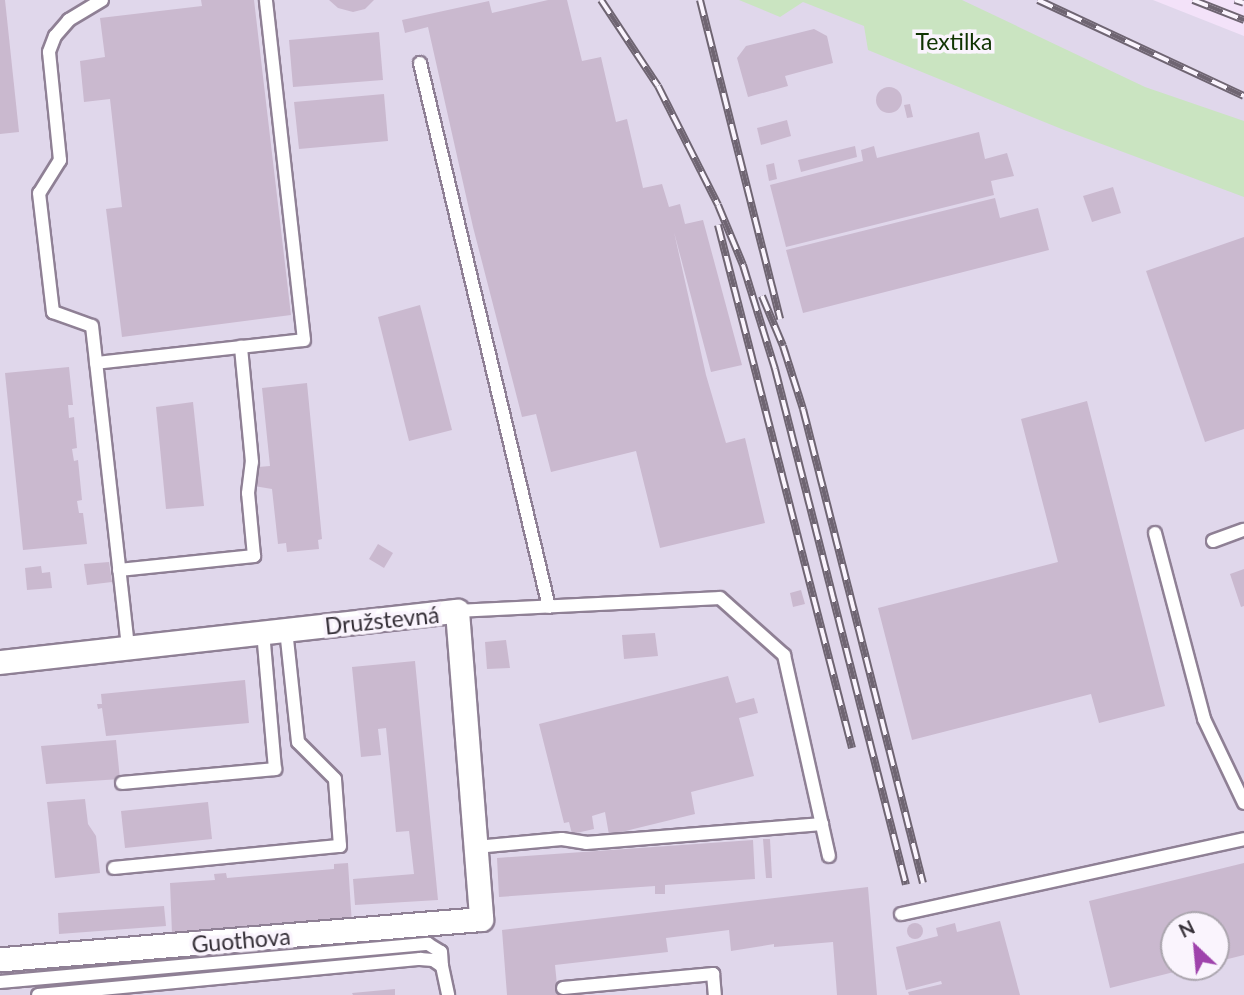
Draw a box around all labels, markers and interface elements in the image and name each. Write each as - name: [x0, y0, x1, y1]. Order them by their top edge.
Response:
- park label: Textilka: [916, 27, 992, 55]
- street label: Družstevná: [323, 600, 441, 640]
- north arrow: [1160, 911, 1230, 981]
- text: N: [1175, 915, 1198, 942]
- street label: Guothova: [190, 922, 292, 958]

